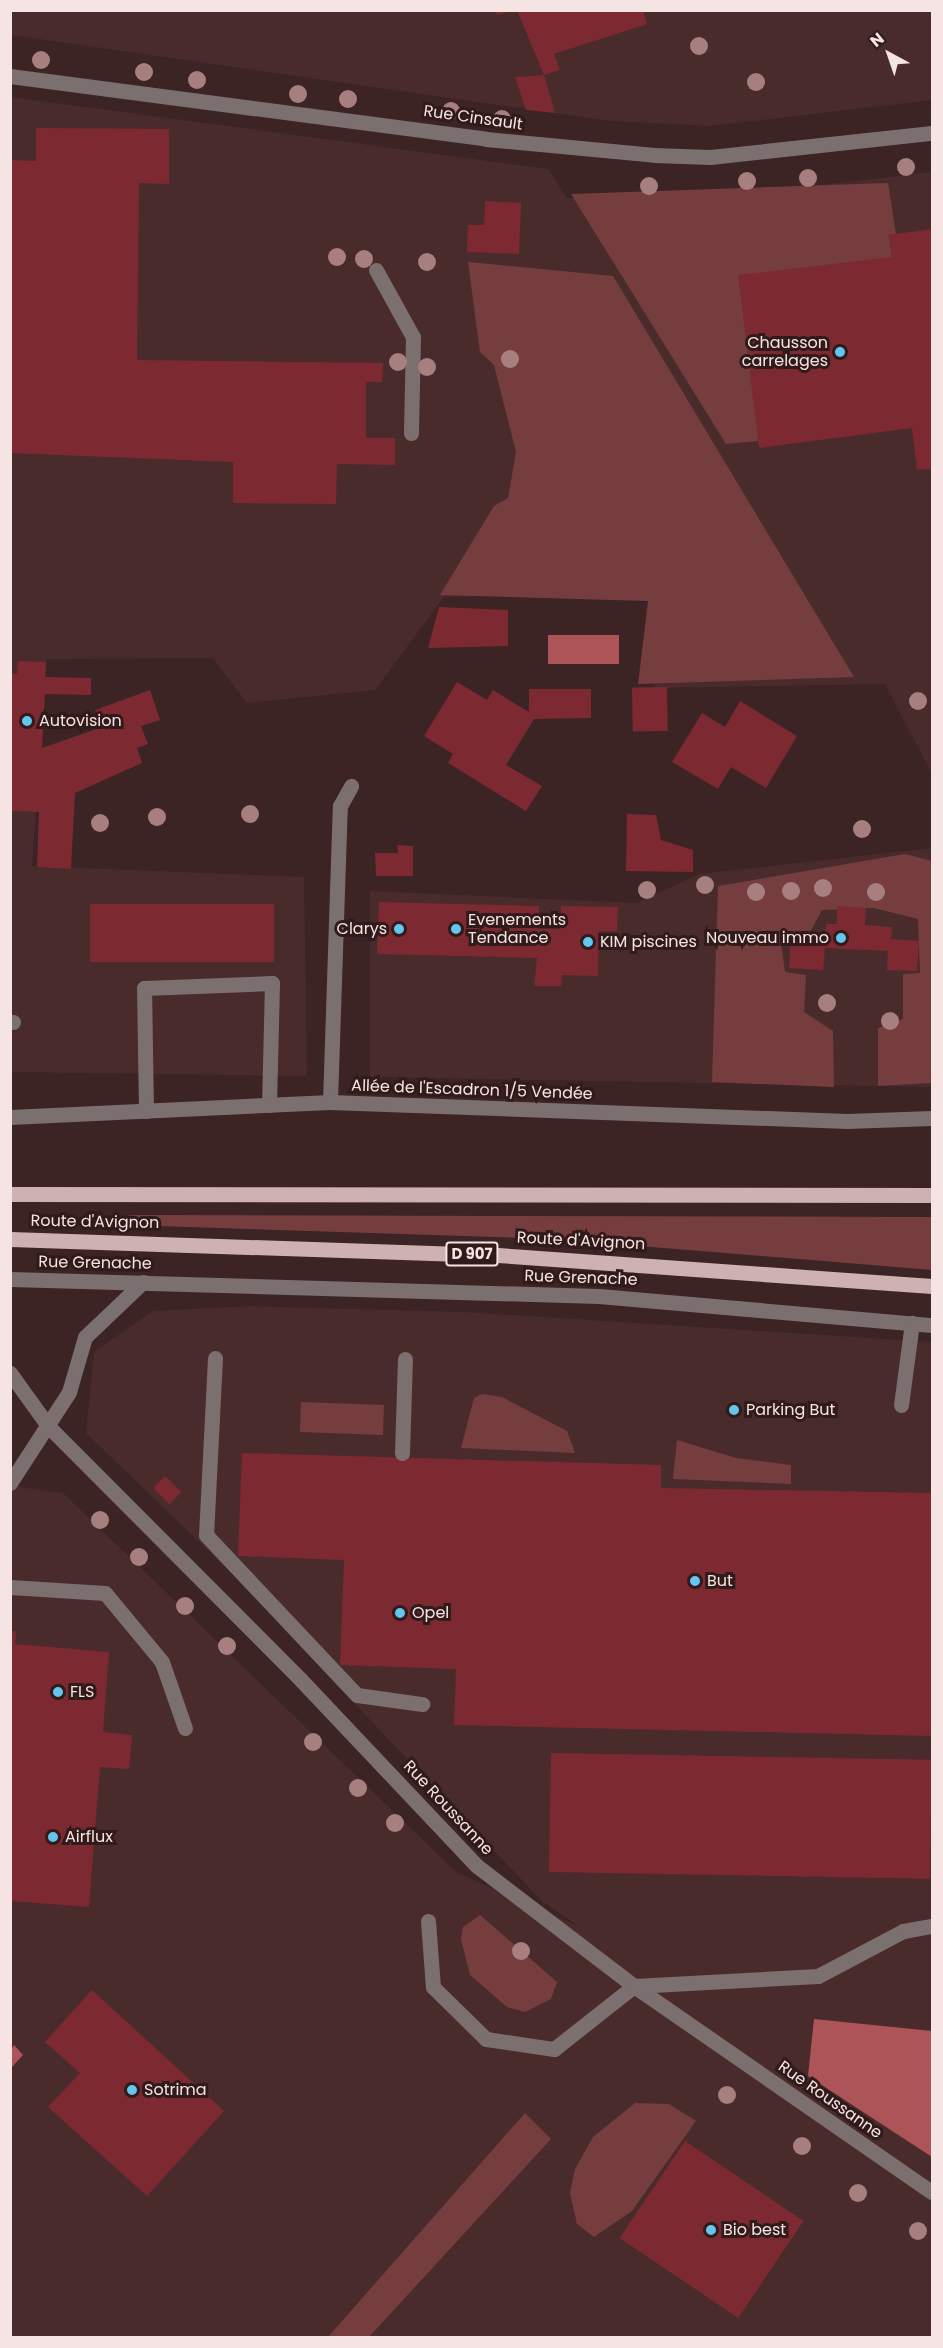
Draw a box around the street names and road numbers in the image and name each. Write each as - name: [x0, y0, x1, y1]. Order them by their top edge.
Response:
- street label: Rue Cinsault: [422, 102, 524, 134]
- street label: Allée de l'Escadron 1/5 Vendée: [351, 1076, 593, 1104]
- street label: Route d'Avignon: [30, 1211, 160, 1233]
- street label: Route d'Avignon: [516, 1228, 646, 1254]
- road number: D 907: [445, 1242, 499, 1266]
- street label: Rue Grenache: [38, 1252, 152, 1274]
- street label: Rue Grenache: [524, 1266, 638, 1290]
- street label: Rue Roussanne: [399, 1757, 497, 1859]
- street label: Rue Roussanne: [774, 2057, 886, 2143]

